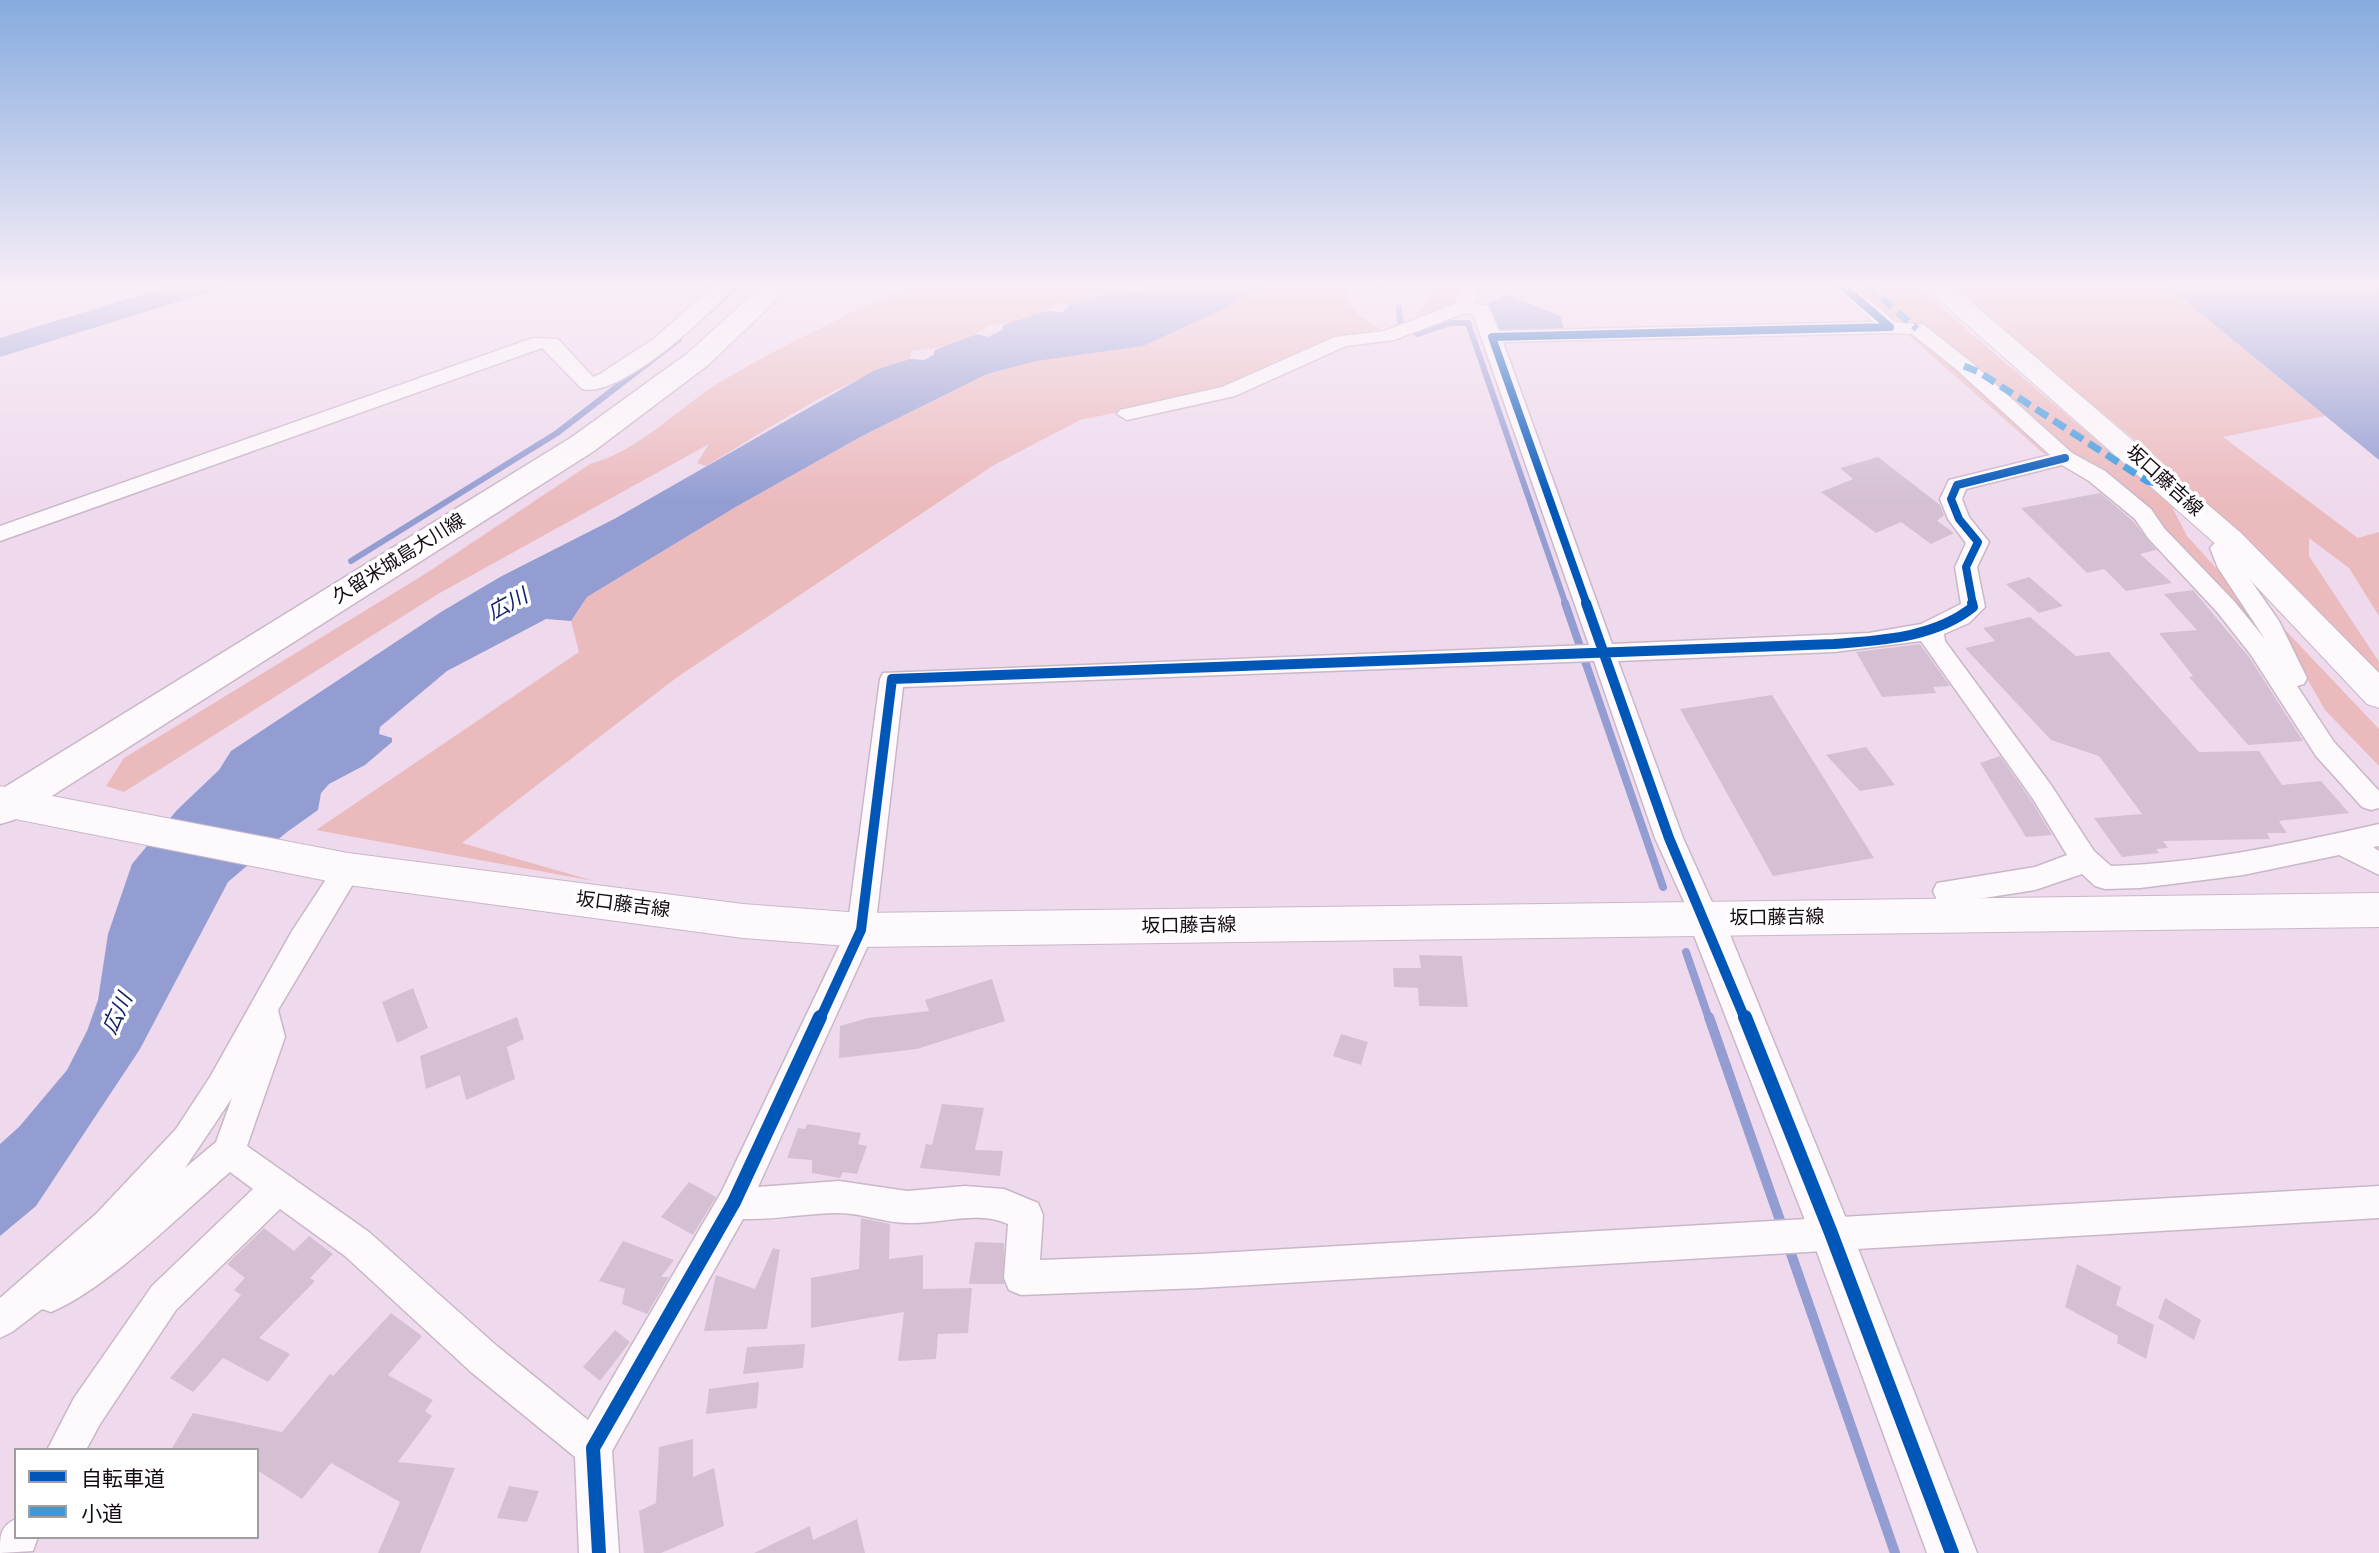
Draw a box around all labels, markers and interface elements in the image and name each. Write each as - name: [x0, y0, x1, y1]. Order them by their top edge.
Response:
- street label: 坂口藤吉線: [2121, 441, 2207, 521]
- street label: 久留米城島大川線: [329, 509, 469, 609]
- water label: 広川: [484, 584, 532, 626]
- street label: 坂口藤吉線: [574, 888, 672, 922]
- street label: 坂口藤吉線: [1729, 906, 1825, 930]
- street label: 坂口藤吉線: [1141, 914, 1237, 938]
- water label: 広川: [98, 990, 138, 1038]
- legend: [14, 1448, 259, 1539]
- text: 自転車道: [81, 1464, 165, 1492]
- text: 小道: [81, 1499, 123, 1527]

